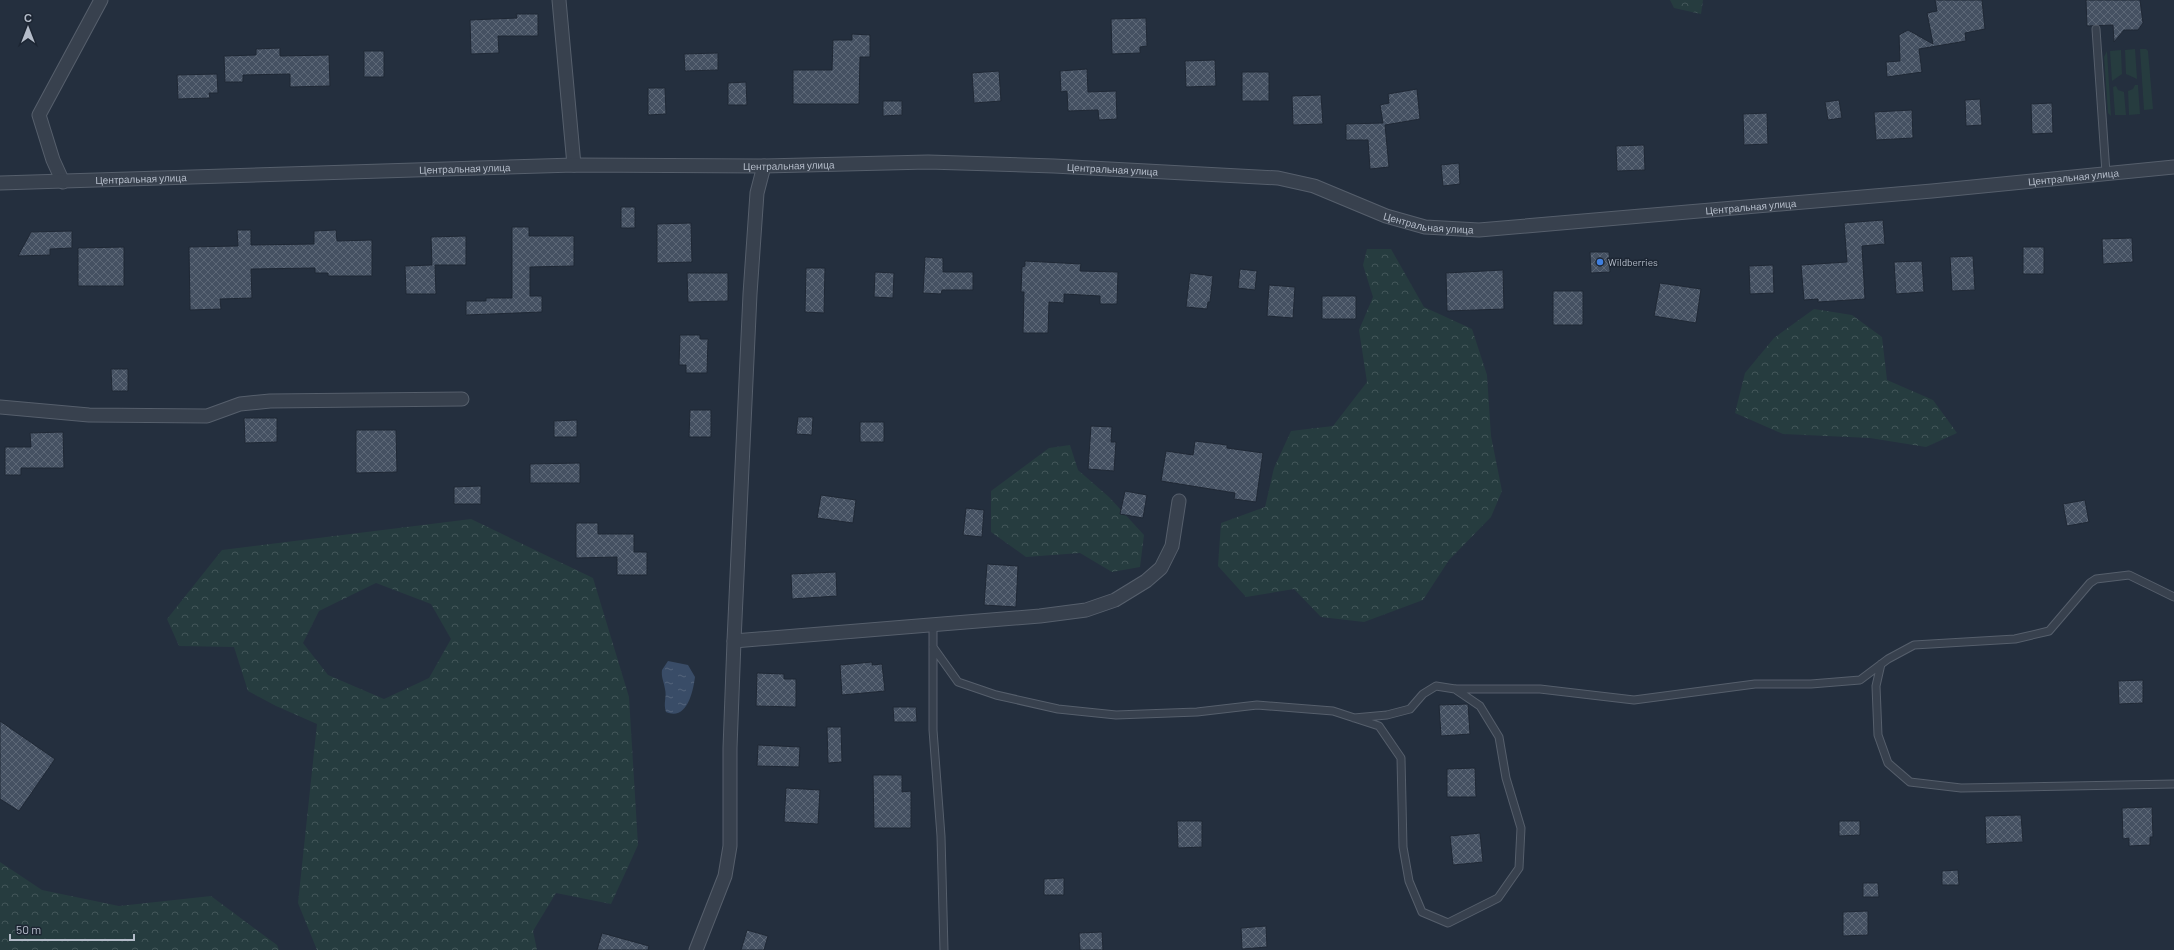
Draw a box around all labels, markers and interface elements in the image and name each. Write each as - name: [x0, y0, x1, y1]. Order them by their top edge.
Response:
- north arrow: [8, 8, 48, 48]
- text: С: [24, 11, 32, 24]
- street label: Центральная улица: [743, 158, 835, 172]
- street label: Центральная улица: [419, 161, 511, 176]
- street label: Центральная улица: [1067, 161, 1159, 178]
- street label: Центральная улица: [2027, 166, 2120, 187]
- street label: Центральная улица: [95, 171, 187, 186]
- street label: Центральная улица: [1705, 197, 1797, 216]
- street label: Центральная улица: [1382, 210, 1474, 236]
- place label: Wildberries: [1608, 256, 1658, 268]
- marker: Wildberries: [1595, 257, 1605, 267]
- scale bar: [10, 916, 134, 942]
- text: 50 m: [16, 922, 41, 936]

